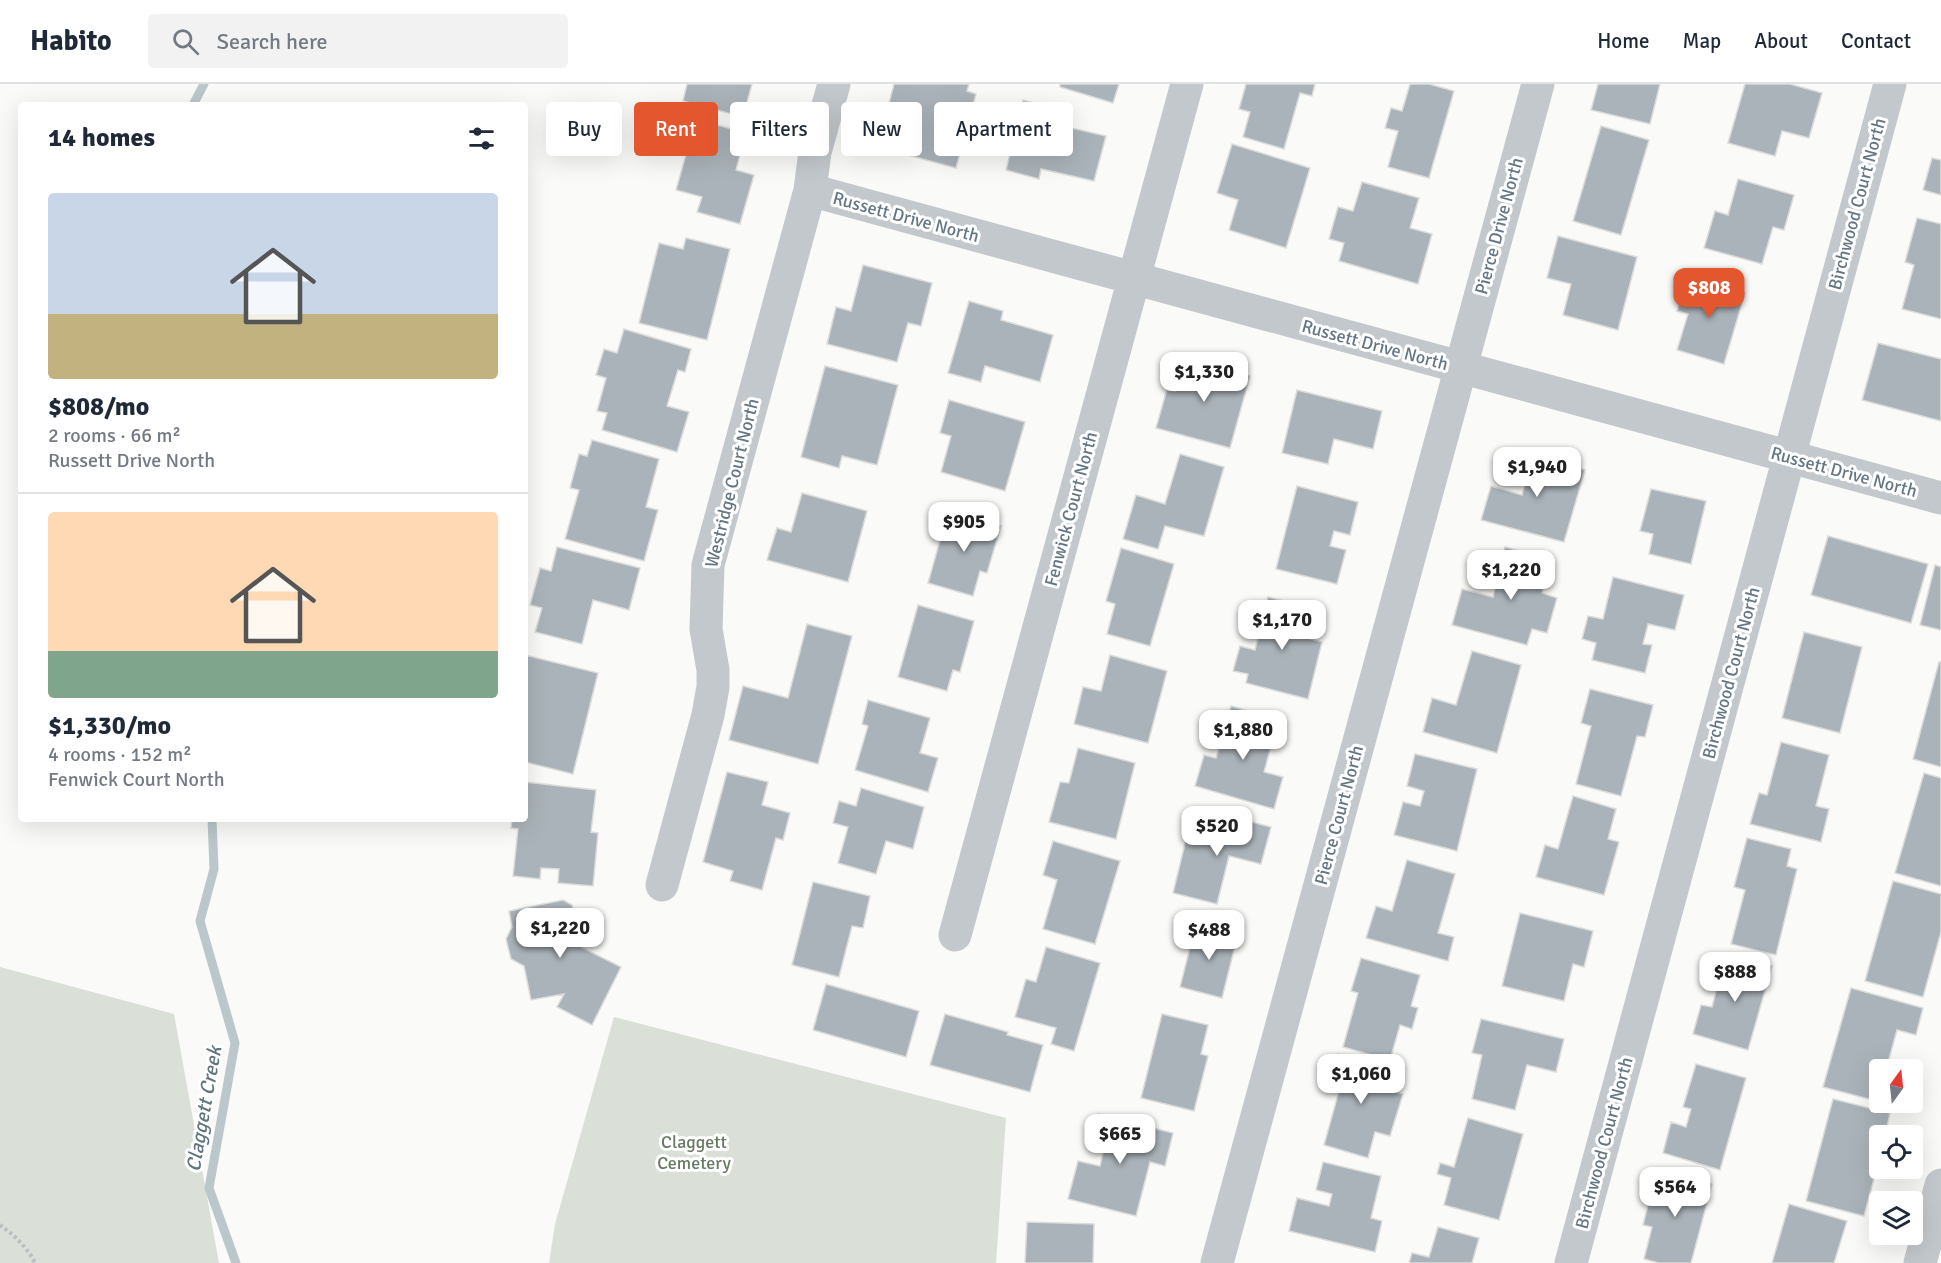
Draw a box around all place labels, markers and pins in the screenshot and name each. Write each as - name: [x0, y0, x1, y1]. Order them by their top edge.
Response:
- pin: $808: [1673, 268, 1745, 319]
- pin: $1,330: [1155, 352, 1253, 403]
- pin: $1,940: [1488, 447, 1586, 498]
- pin: $905: [928, 502, 1000, 553]
- pin: $1,220: [1462, 550, 1560, 601]
- pin: $1,170: [1233, 600, 1331, 651]
- pin: $1,880: [1194, 710, 1292, 761]
- pin: $520: [1181, 806, 1253, 857]
- pin: $1,220: [511, 908, 609, 959]
- pin: $488: [1173, 910, 1245, 961]
- pin: $888: [1699, 952, 1771, 1003]
- pin: $1,060: [1312, 1054, 1410, 1105]
- pin: $665: [1084, 1114, 1156, 1165]
- pin: $564: [1639, 1167, 1711, 1218]

